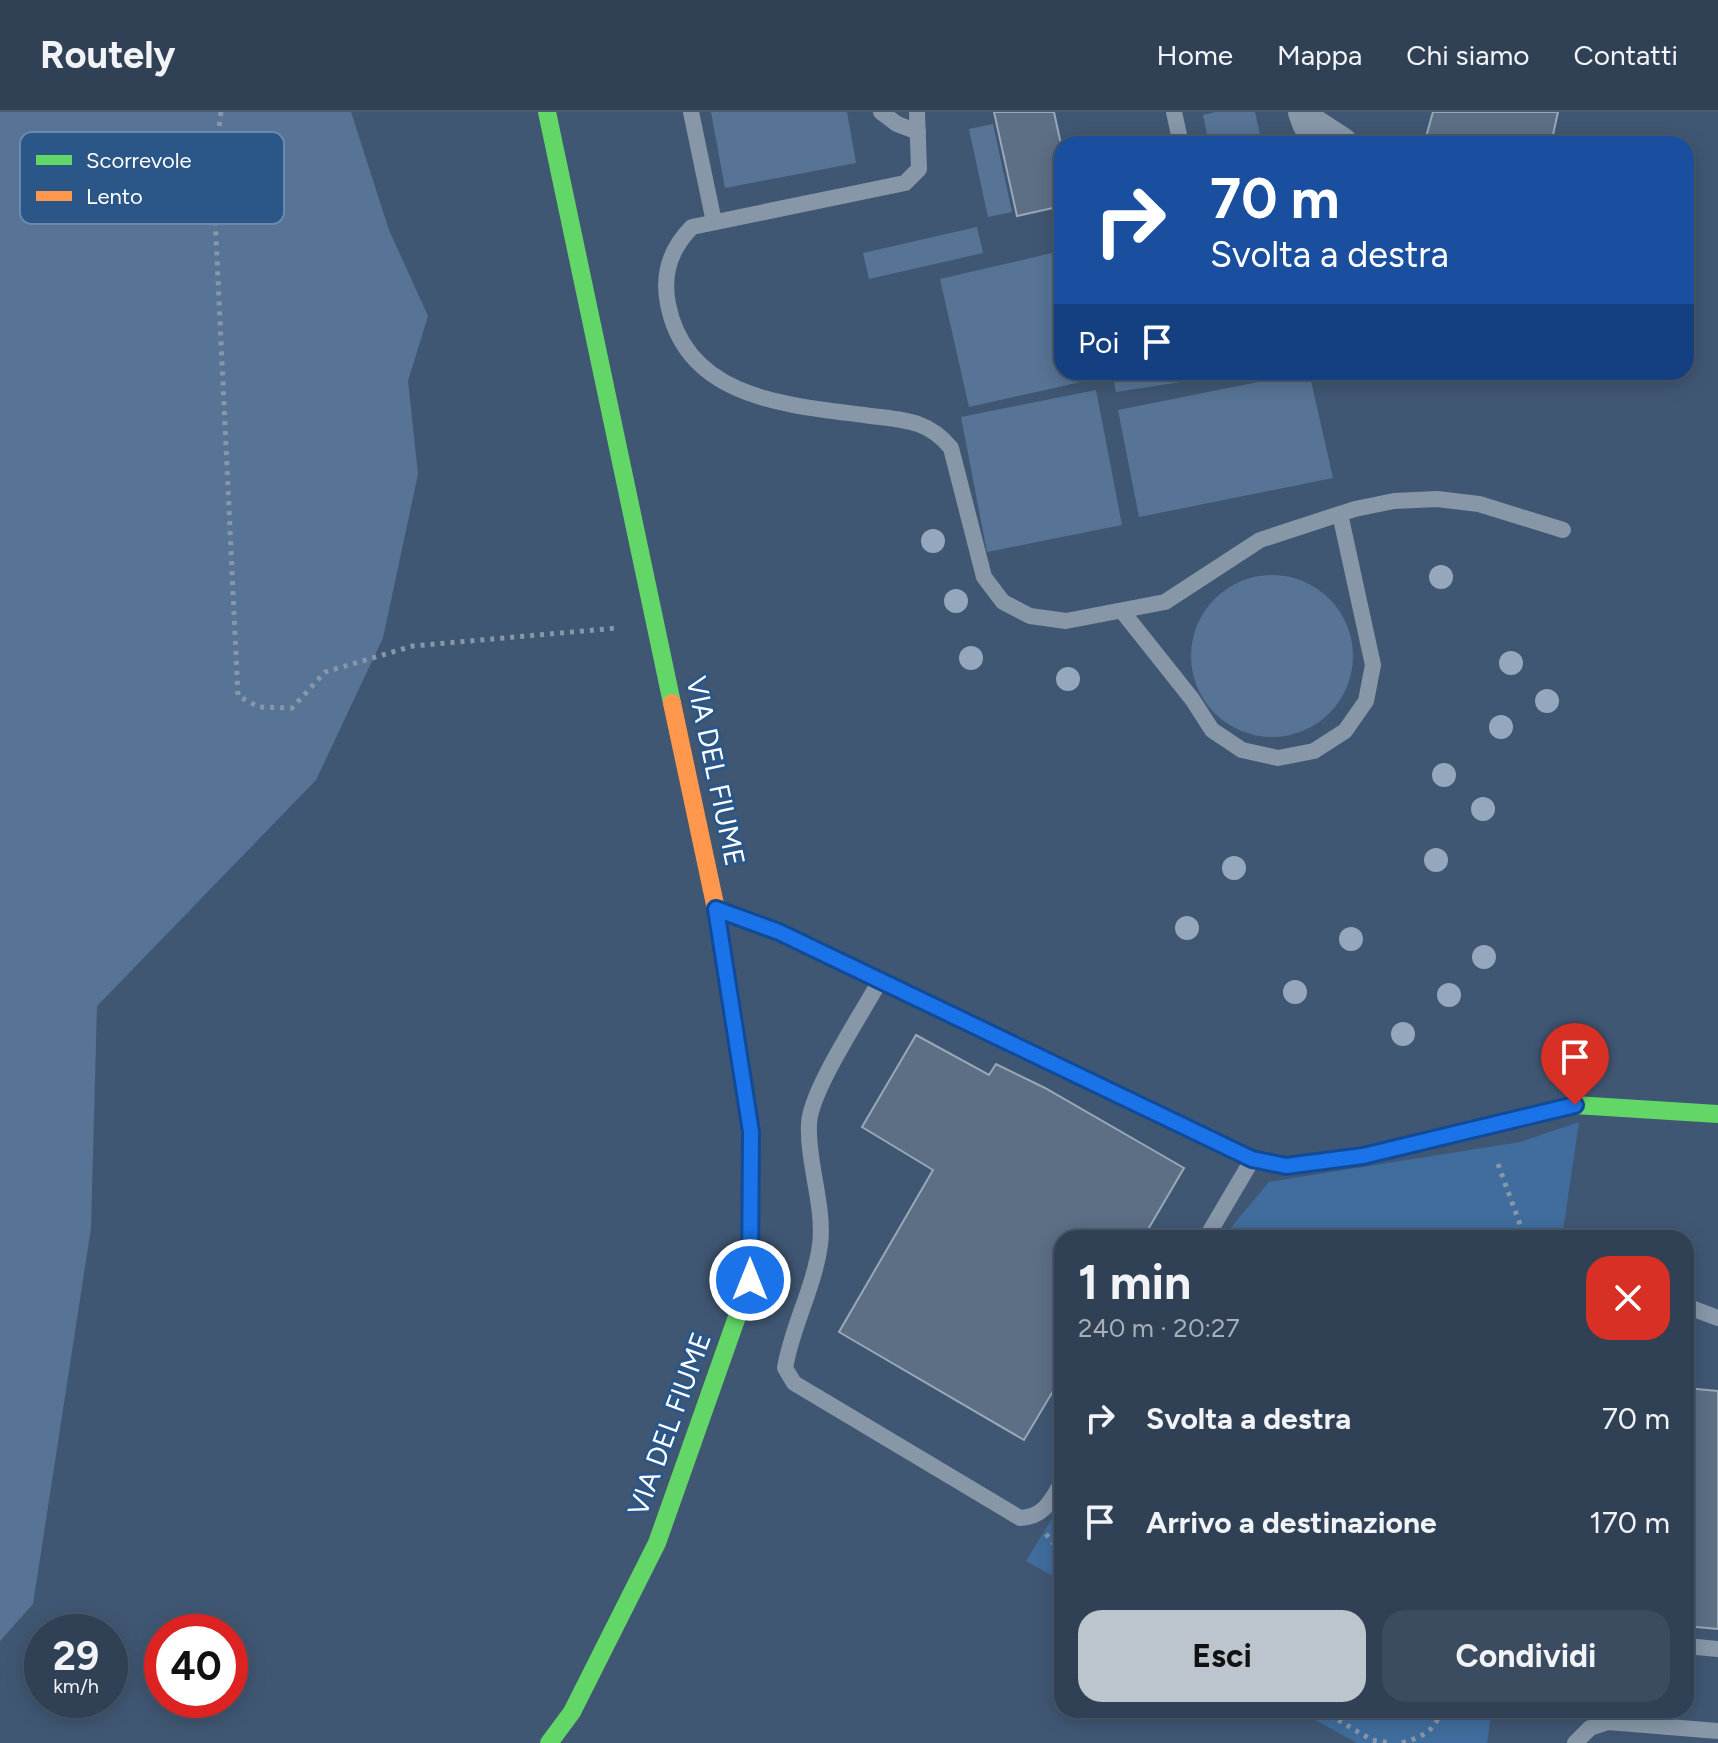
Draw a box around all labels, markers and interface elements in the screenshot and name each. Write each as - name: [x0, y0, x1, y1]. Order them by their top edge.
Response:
- text: Routely: [40, 32, 175, 78]
- text: Home: [1157, 38, 1233, 72]
- text: Mappa: [1277, 38, 1362, 72]
- text: Chi siamo: [1406, 38, 1529, 72]
- text: Contatti: [1573, 38, 1678, 72]
- legend: [20, 132, 284, 224]
- text: Scorrevole: [86, 147, 192, 174]
- text: 70 m: [1210, 165, 1340, 232]
- icon: right: [1078, 168, 1182, 272]
- text: Lento: [86, 183, 143, 210]
- text: Svolta a destra: [1210, 233, 1449, 276]
- icon: arrive: [1135, 320, 1179, 364]
- text: Poi: [1078, 324, 1119, 361]
- street label: VIA DEL FIUME: [679, 673, 753, 869]
- pin: [1541, 1023, 1609, 1105]
- icon: arrive: [1553, 1035, 1597, 1079]
- position arrow: [708, 1238, 792, 1322]
- text: 1 min: [1078, 1253, 1191, 1311]
- button: close: [1586, 1256, 1670, 1340]
- text: 240 m · 20:27: [1078, 1312, 1240, 1344]
- street label: VIA DEL FIUME: [620, 1327, 718, 1521]
- icon: right: [1078, 1396, 1122, 1440]
- text: Svolta a destra: [1146, 1400, 1351, 1437]
- text: 70 m: [1602, 1400, 1670, 1437]
- icon: arrive: [1078, 1500, 1122, 1544]
- text: Arrivo a destinazione: [1146, 1504, 1437, 1541]
- text: 170 m: [1589, 1504, 1670, 1541]
- button: Esci: [1078, 1610, 1366, 1702]
- button: Condividi: [1382, 1610, 1670, 1702]
- speed limit sign: 40: [144, 1614, 248, 1718]
- text: 29: [53, 1632, 99, 1680]
- text: km/h: [53, 1674, 99, 1698]

